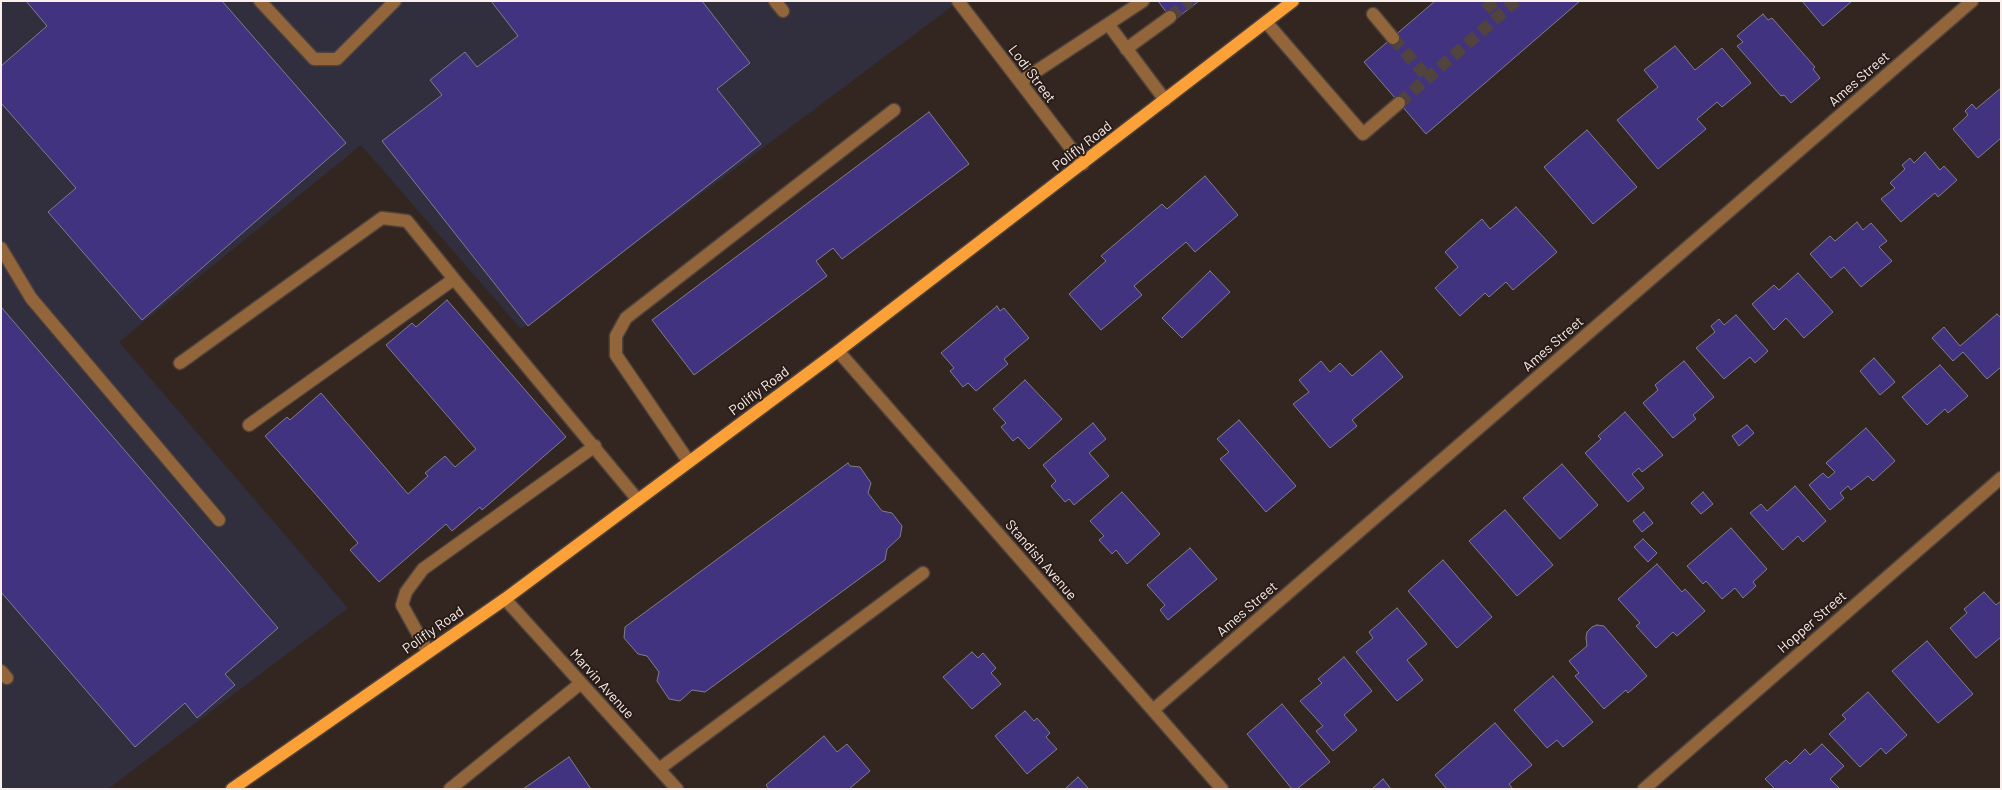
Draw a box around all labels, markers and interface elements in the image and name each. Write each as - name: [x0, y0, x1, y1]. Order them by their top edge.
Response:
- street label: Lodi Street: [1005, 42, 1059, 106]
- street label: Ames Street: [1825, 48, 1893, 110]
- street label: Polifly Road: [1049, 118, 1115, 174]
- street label: Ames Street: [1519, 313, 1587, 375]
- street label: Polifly Road: [726, 363, 792, 419]
- street label: Standish Avenue: [1002, 517, 1080, 603]
- street label: Ames Street: [1213, 578, 1281, 640]
- street label: Hopper Street: [1774, 588, 1850, 656]
- street label: Polifly Road: [399, 603, 467, 657]
- street label: Marvin Avenue: [566, 646, 638, 722]

